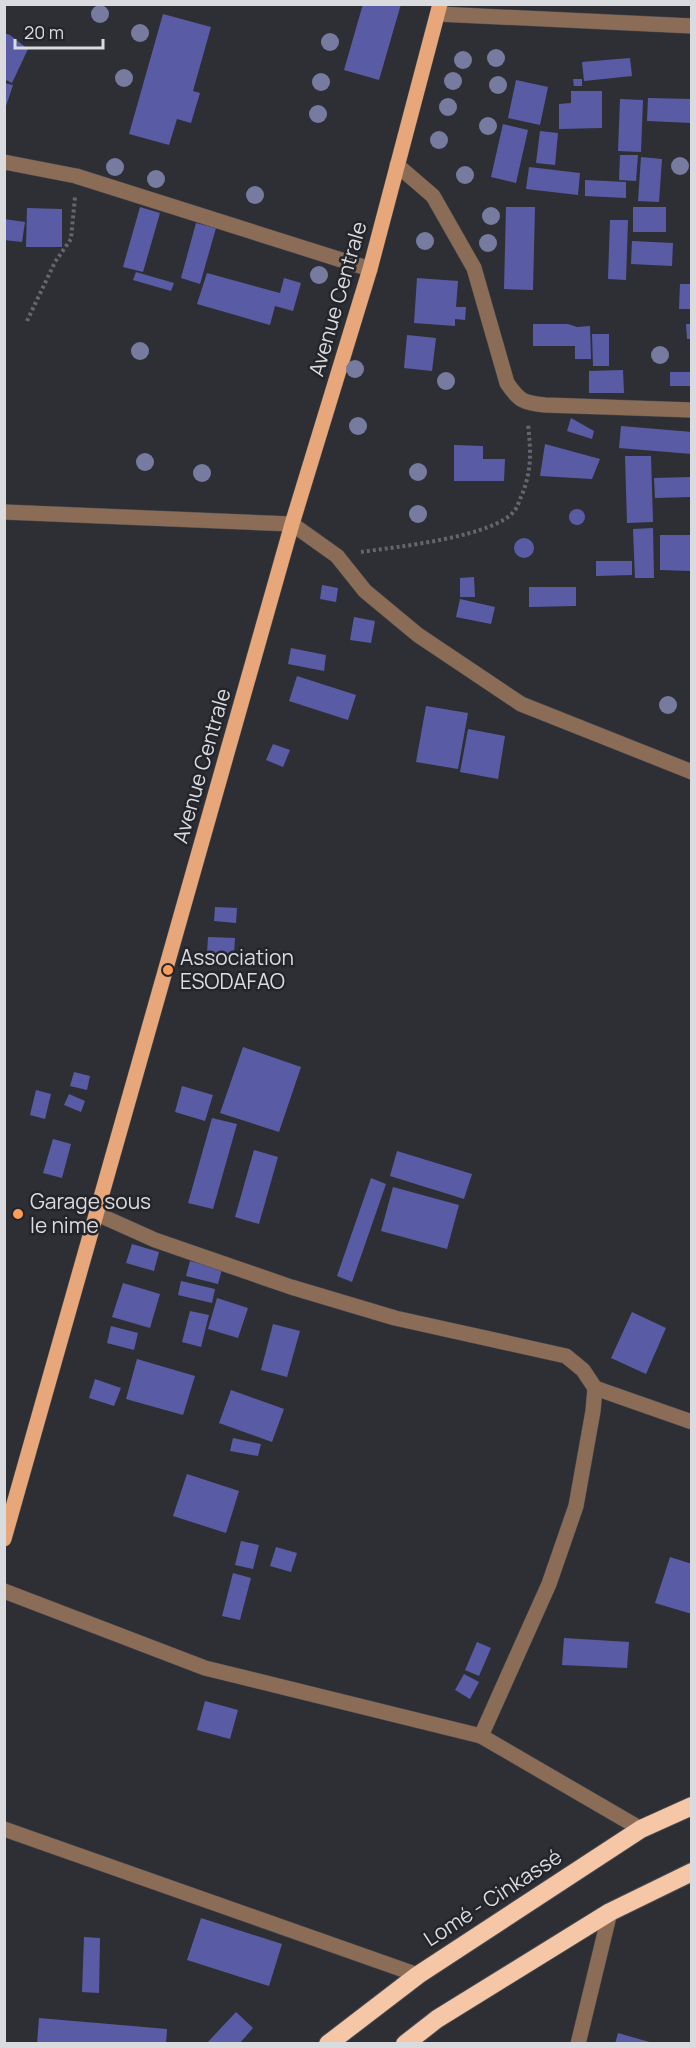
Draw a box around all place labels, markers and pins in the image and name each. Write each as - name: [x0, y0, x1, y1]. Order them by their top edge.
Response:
- place label: Association ESODAFAO: [180, 943, 294, 995]
- marker: Association ESODAFAO: [161, 963, 175, 977]
- place label: Garage sous le nime: [30, 1187, 151, 1239]
- marker: Garage sous le nime: [11, 1207, 25, 1221]

